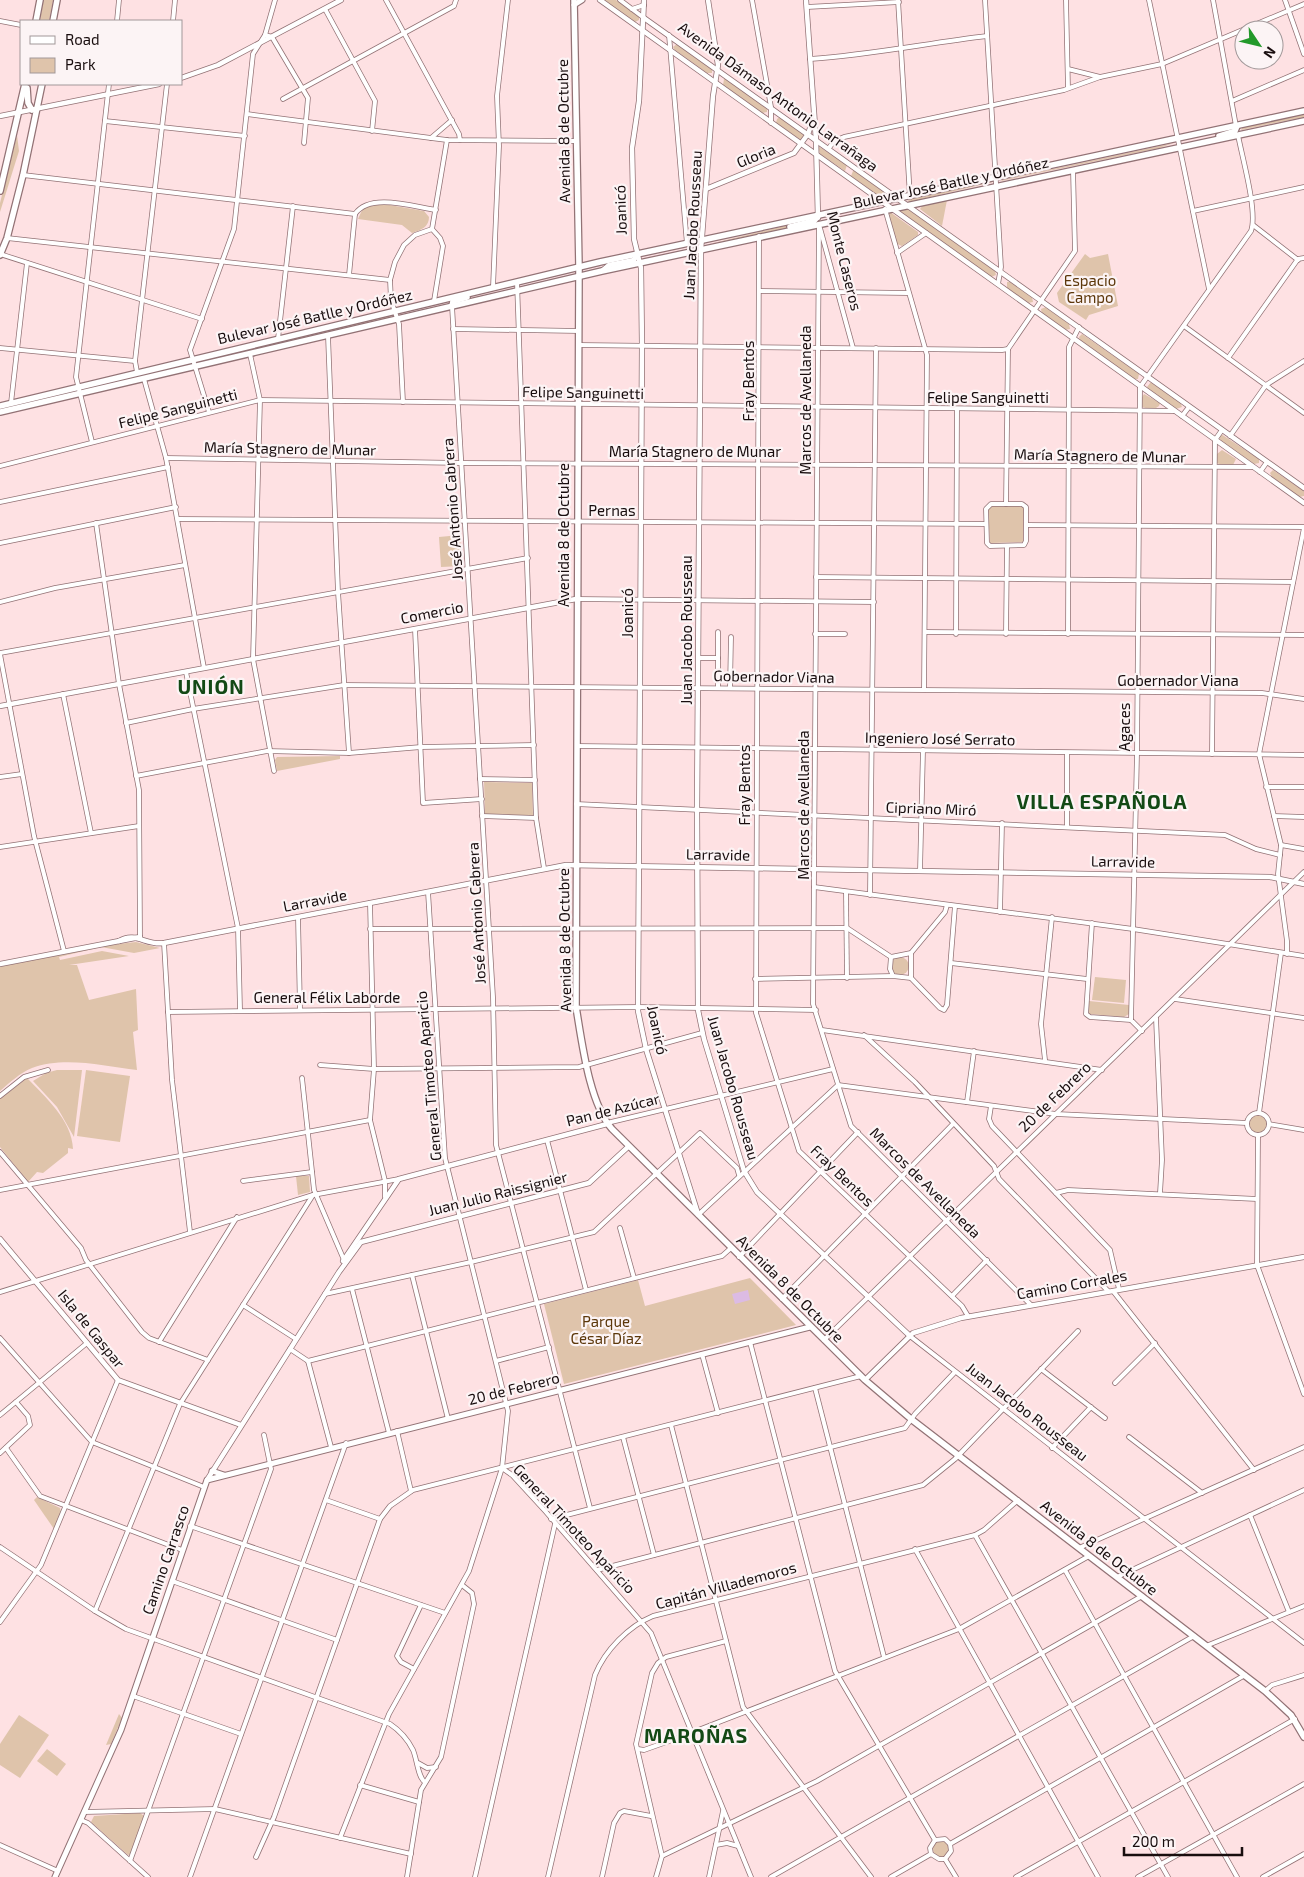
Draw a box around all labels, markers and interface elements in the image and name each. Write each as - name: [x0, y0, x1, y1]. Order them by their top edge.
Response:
- street label: Avenida Dámaso Antonio Larrañaga: [675, 18, 882, 175]
- legend: [20, 20, 182, 85]
- north arrow: [1234, 20, 1284, 70]
- text: Road: [65, 30, 100, 48]
- text: N: [1260, 44, 1280, 62]
- text: Park: [65, 55, 96, 73]
- street label: Avenida 8 de Octubre: [553, 59, 573, 203]
- street label: Gloria: [734, 139, 778, 171]
- street label: Juan Jacobo Rousseau: [679, 150, 705, 300]
- street label: Bulevar José Batlle y Ordóñez: [851, 152, 1050, 212]
- street label: Joanicó: [610, 185, 630, 235]
- street label: Monte Caseros: [824, 209, 866, 312]
- park label: Espacio Campo: [1064, 271, 1116, 306]
- street label: Bulevar José Batlle y Ordóñez: [216, 285, 414, 347]
- street label: Marcos de Avellaneda: [796, 325, 814, 475]
- street label: Fray Bentos: [739, 341, 757, 421]
- street label: Felipe Sanguinetti: [522, 382, 644, 402]
- street label: Felipe Sanguinetti: [116, 385, 239, 432]
- street label: Felipe Sanguinetti: [927, 388, 1049, 406]
- street label: María Stagnero de Munar: [204, 437, 376, 459]
- street label: José Antonio Cabrera: [438, 437, 466, 581]
- street label: María Stagnero de Munar: [609, 442, 781, 460]
- street label: María Stagnero de Munar: [1014, 444, 1186, 466]
- street label: Avenida 8 de Octubre: [554, 463, 572, 607]
- street label: Pernas: [588, 501, 636, 519]
- street label: Juan Jacobo Rousseau: [677, 555, 695, 705]
- street label: Joanicó: [618, 588, 636, 638]
- street label: Comercio: [399, 597, 465, 627]
- street label: Gobernador Viana: [713, 666, 835, 686]
- street label: Gobernador Viana: [1117, 671, 1239, 689]
- district label: UNIÓN: [177, 674, 245, 698]
- street label: Agaces: [1115, 703, 1133, 751]
- street label: Ingeniero José Serrato: [865, 728, 1015, 748]
- street label: Marcos de Avellaneda: [794, 730, 812, 880]
- street label: Fray Bentos: [735, 745, 753, 825]
- district label: VILLA ESPAÑOLA: [1016, 789, 1188, 813]
- street label: Cipriano Miró: [885, 797, 977, 819]
- street label: José Antonio Cabrera: [463, 842, 489, 985]
- street label: Larravide: [686, 844, 750, 864]
- street label: Larravide: [1091, 851, 1155, 871]
- street label: Avenida 8 de Octubre: [554, 868, 574, 1012]
- street label: Larravide: [281, 885, 348, 915]
- street label: General Félix Laborde: [254, 988, 400, 1006]
- street label: General Timoteo Aparicio: [412, 990, 444, 1162]
- street label: Joanicó: [644, 1003, 672, 1056]
- street label: Juan Jacobo Rousseau: [705, 1013, 763, 1162]
- street label: 20 de Febrero: [1014, 1057, 1094, 1135]
- street label: Pan de Azúcar: [564, 1089, 661, 1129]
- street label: Marcos de Avellaneda: [867, 1123, 985, 1241]
- street label: Fray Bentos: [807, 1141, 878, 1210]
- street label: Juan Julio Raissignier: [426, 1167, 569, 1219]
- street label: Avenida 8 de Octubre: [733, 1231, 848, 1346]
- street label: Camino Corrales: [1015, 1265, 1128, 1303]
- street label: Isla de Gaspar: [55, 1285, 129, 1371]
- park label: Parque César Díaz: [570, 1312, 642, 1347]
- street label: Juan Jacobo Rousseau: [963, 1358, 1092, 1464]
- street label: 20 de Febrero: [466, 1368, 561, 1408]
- street label: General Timoteo Aparicio: [510, 1460, 639, 1597]
- street label: Avenida 8 de Octubre: [1037, 1496, 1162, 1599]
- street label: Camino Carrasco: [138, 1503, 192, 1617]
- street label: Capitán Villademoros: [653, 1558, 798, 1613]
- district label: MAROÑAS: [644, 1723, 748, 1747]
- scale bar: [1124, 1824, 1242, 1856]
- text: 200 m: [1132, 1832, 1175, 1850]

